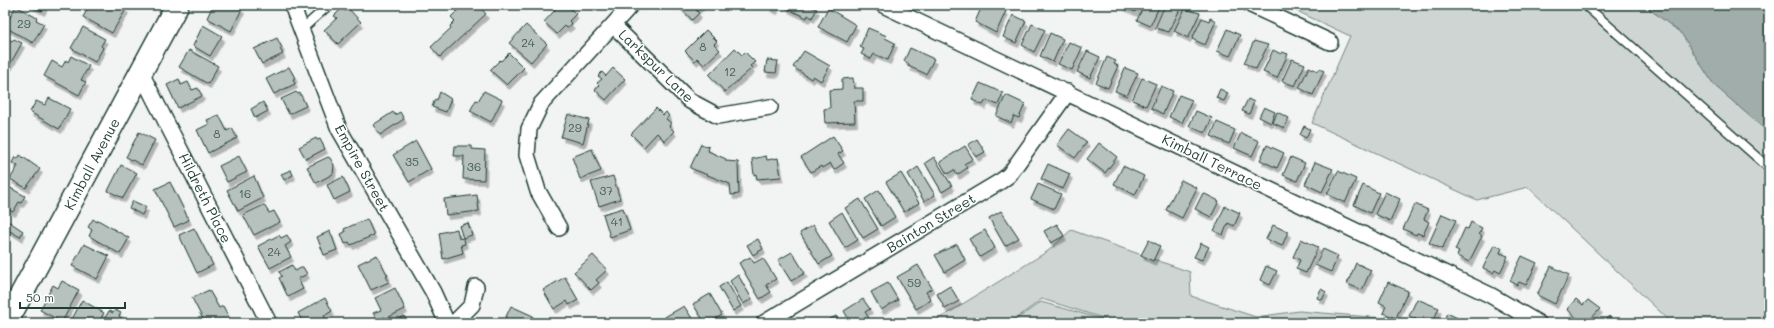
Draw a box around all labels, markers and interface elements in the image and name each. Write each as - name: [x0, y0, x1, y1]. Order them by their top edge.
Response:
- house number: 29: [17, 15, 31, 31]
- street label: Larkspur Lane: [615, 25, 698, 106]
- house number: 24: [521, 34, 535, 50]
- house number: 8: [699, 38, 707, 54]
- house number: 12: [724, 63, 736, 79]
- street label: Kimball Avenue: [59, 114, 124, 213]
- house number: 29: [568, 119, 582, 135]
- street label: Empire Street: [331, 121, 394, 215]
- house number: 8: [213, 125, 221, 141]
- street label: Kimball Terrace: [1159, 129, 1265, 194]
- street label: Hildreth Place: [175, 150, 236, 246]
- house number: 35: [405, 153, 419, 169]
- house number: 36: [467, 158, 481, 174]
- house number: 37: [599, 182, 613, 198]
- house number: 16: [239, 185, 251, 201]
- street label: Bainton Street: [883, 188, 979, 257]
- house number: 41: [611, 213, 623, 229]
- house number: 24: [267, 243, 281, 259]
- house number: 59: [907, 274, 921, 290]
- scale bar: [20, 284, 125, 310]
- text: 50 m: [26, 289, 54, 305]

